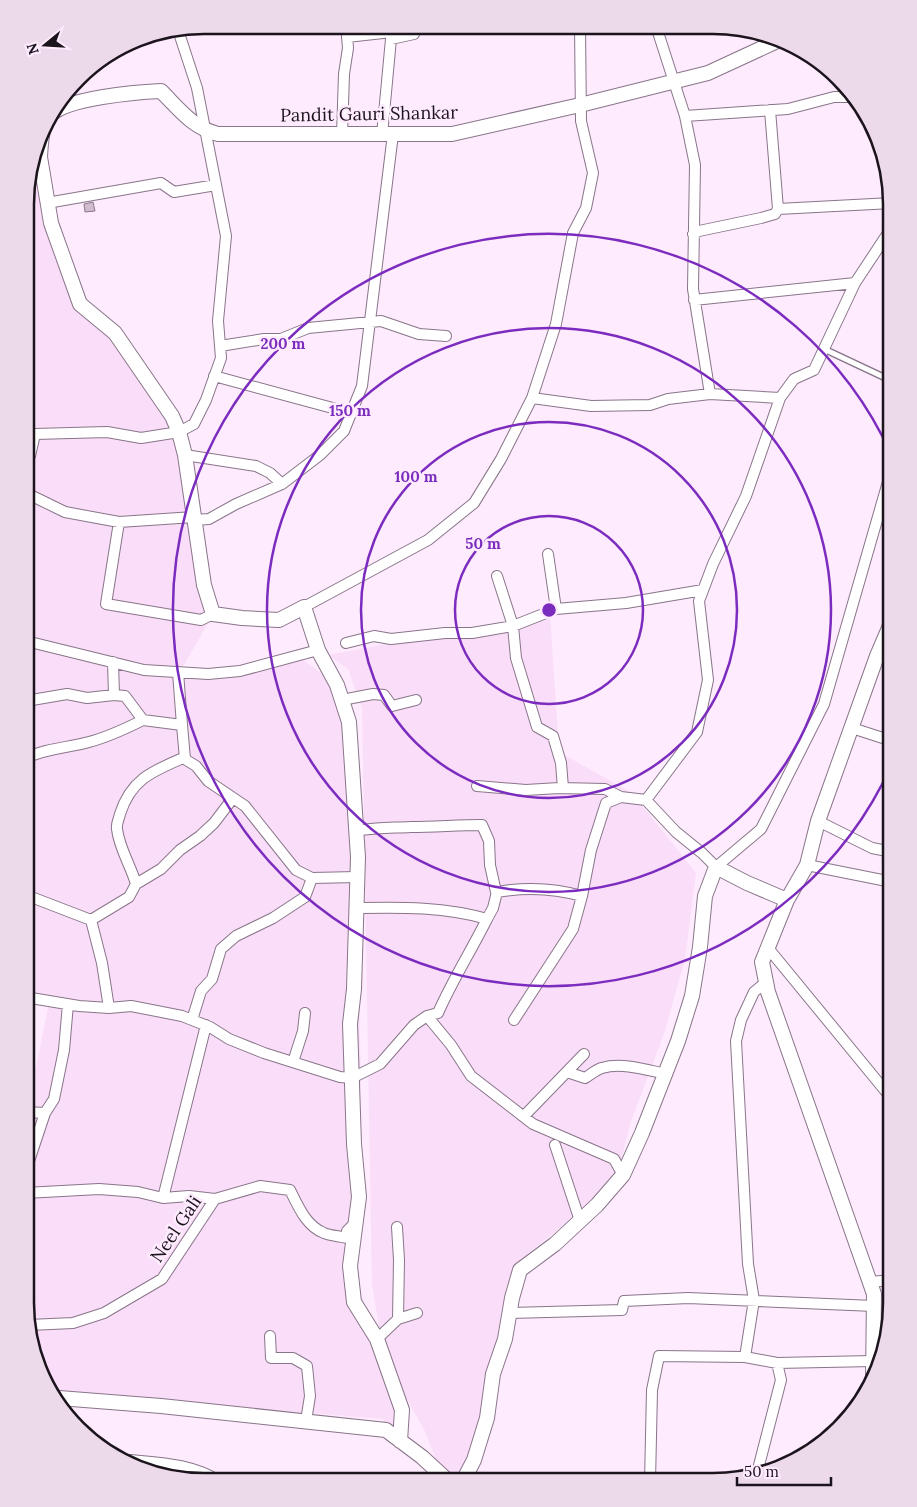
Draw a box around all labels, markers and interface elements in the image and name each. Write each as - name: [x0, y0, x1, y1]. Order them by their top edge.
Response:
- north arrow: [20, 20, 70, 70]
- text: N: [22, 41, 43, 57]
- street label: Pandit Gauri Shankar: [280, 100, 458, 127]
- text: 200 m: [261, 334, 306, 353]
- text: 150 m: [329, 401, 371, 420]
- text: 100 m: [395, 467, 438, 486]
- text: 50 m: [465, 534, 501, 553]
- centre of rings: [540, 601, 558, 619]
- street label: Neel Gali: [145, 1191, 206, 1266]
- scale bar: [737, 1454, 831, 1486]
- text: 50 m: [744, 1462, 779, 1481]

